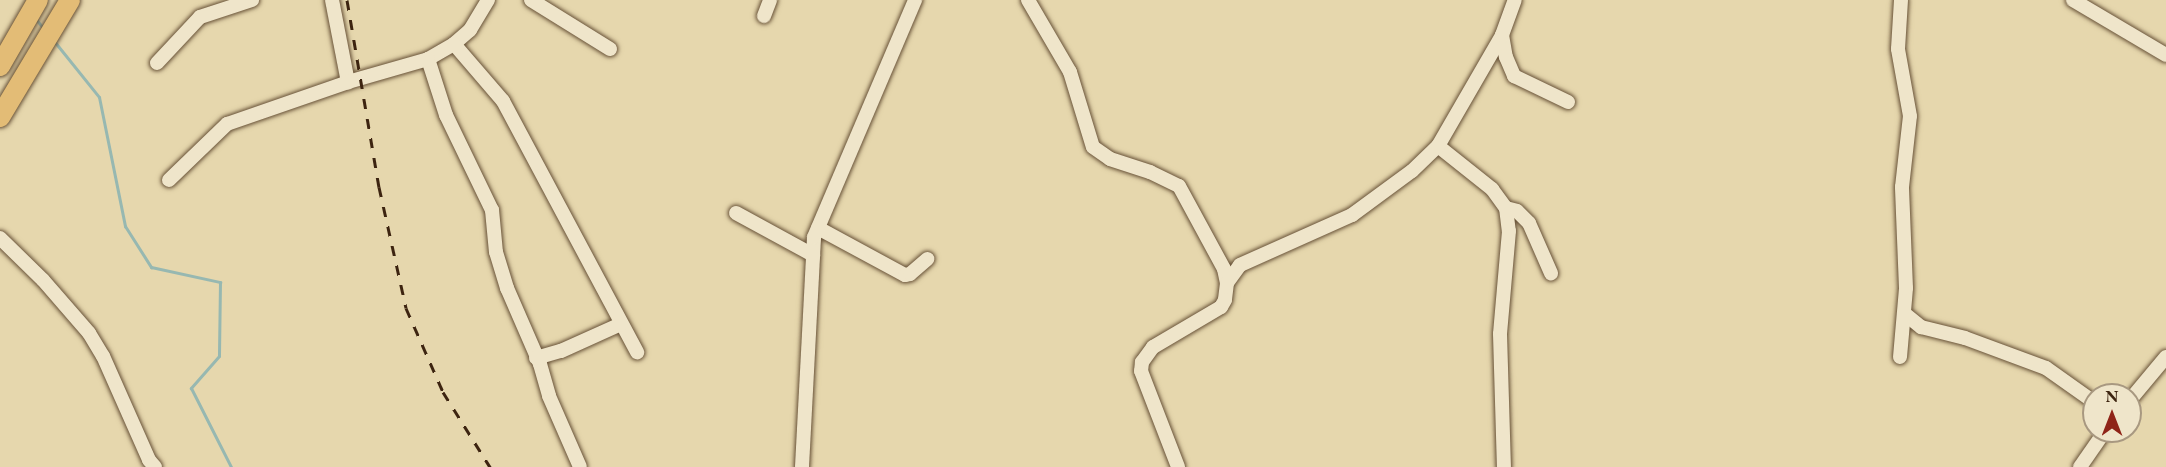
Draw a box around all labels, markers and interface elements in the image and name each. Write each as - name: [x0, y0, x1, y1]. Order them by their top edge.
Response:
- north arrow: [2082, 383, 2142, 443]
- text: N: [2106, 386, 2118, 407]

